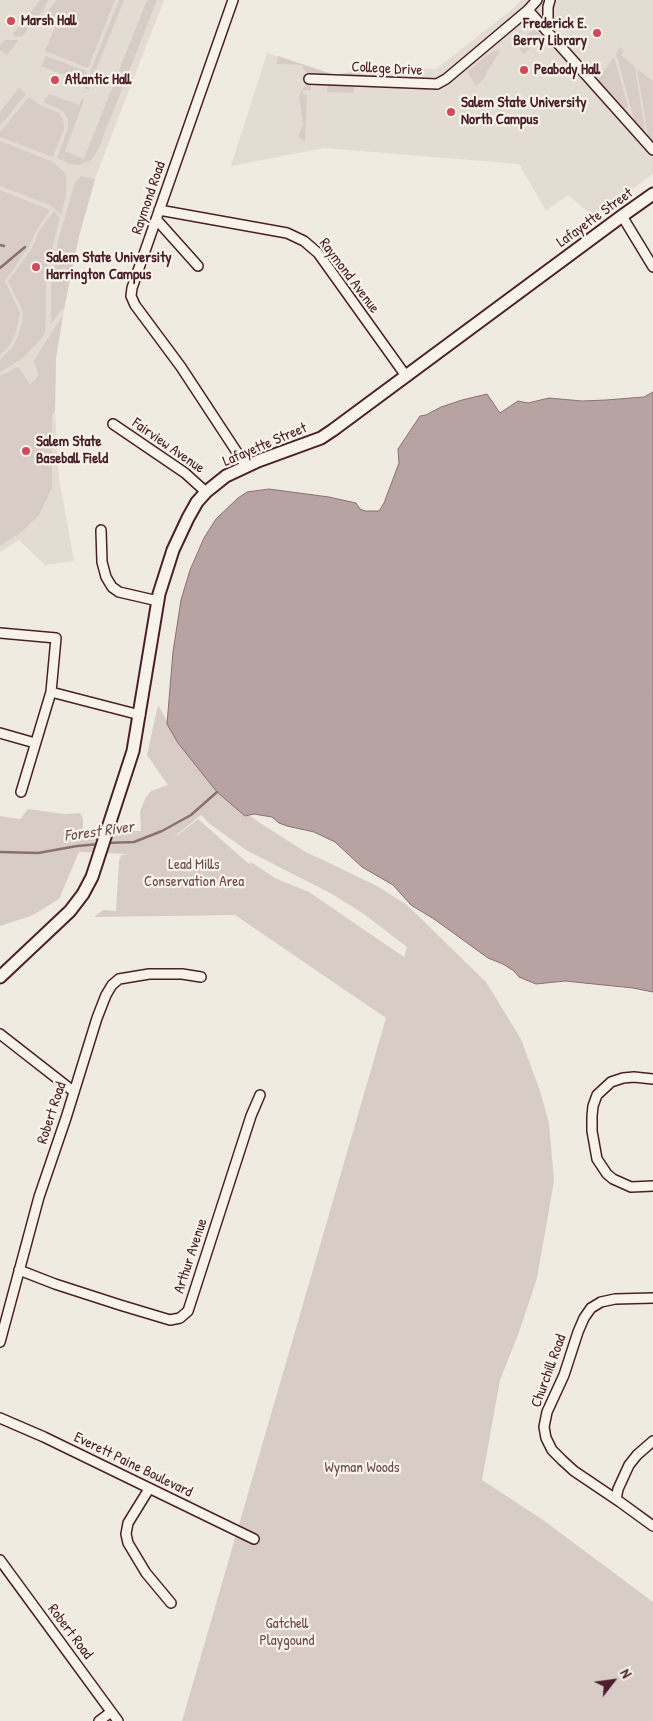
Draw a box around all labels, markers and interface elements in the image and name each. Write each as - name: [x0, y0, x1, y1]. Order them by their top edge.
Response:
- place label: Marsh Hall: [21, 12, 76, 30]
- marker: Marsh Hall: [5, 15, 17, 27]
- place label: Frederick E. Berry Library: [513, 15, 587, 50]
- marker: Frederick E. Berry Library: [591, 27, 603, 39]
- street label: College Drive: [351, 58, 423, 80]
- place label: Peabody Hall: [534, 61, 600, 79]
- marker: Peabody Hall: [518, 64, 530, 76]
- place label: Atlantic Hall: [65, 71, 131, 89]
- marker: Atlantic Hall: [49, 74, 61, 86]
- place label: Salem State University North Campus: [461, 94, 587, 129]
- marker: Salem State University North Campus: [445, 106, 457, 118]
- street label: Raymond Road: [128, 159, 170, 237]
- street label: Lafayette Street: [553, 184, 637, 252]
- street label: Raymond Avenue: [315, 235, 383, 317]
- place label: Salem State University Harrington Campus: [46, 249, 172, 284]
- marker: Salem State University Harrington Campus: [30, 261, 42, 273]
- street label: Fairview Avenue: [128, 414, 208, 478]
- street label: Lafayette Street: [220, 419, 310, 471]
- place label: Salem State Baseball Field: [36, 433, 108, 468]
- marker: Salem State Baseball Field: [20, 445, 32, 457]
- water label: Forest River: [63, 818, 135, 846]
- park label: Lead Mills Conservation Area: [144, 856, 244, 891]
- street label: Robert Road: [34, 1080, 70, 1146]
- street label: Arthur Avenue: [170, 1216, 212, 1296]
- street label: Churchill Road: [527, 1332, 571, 1410]
- street label: Everett Paine Boulevard: [71, 1428, 195, 1502]
- park label: Wyman Woods: [325, 1459, 399, 1477]
- street label: Robert Road: [44, 1601, 96, 1663]
- park label: Gatchell Playgound: [260, 1615, 314, 1650]
- north arrow: [588, 1656, 638, 1706]
- text: N: [616, 1665, 637, 1681]

